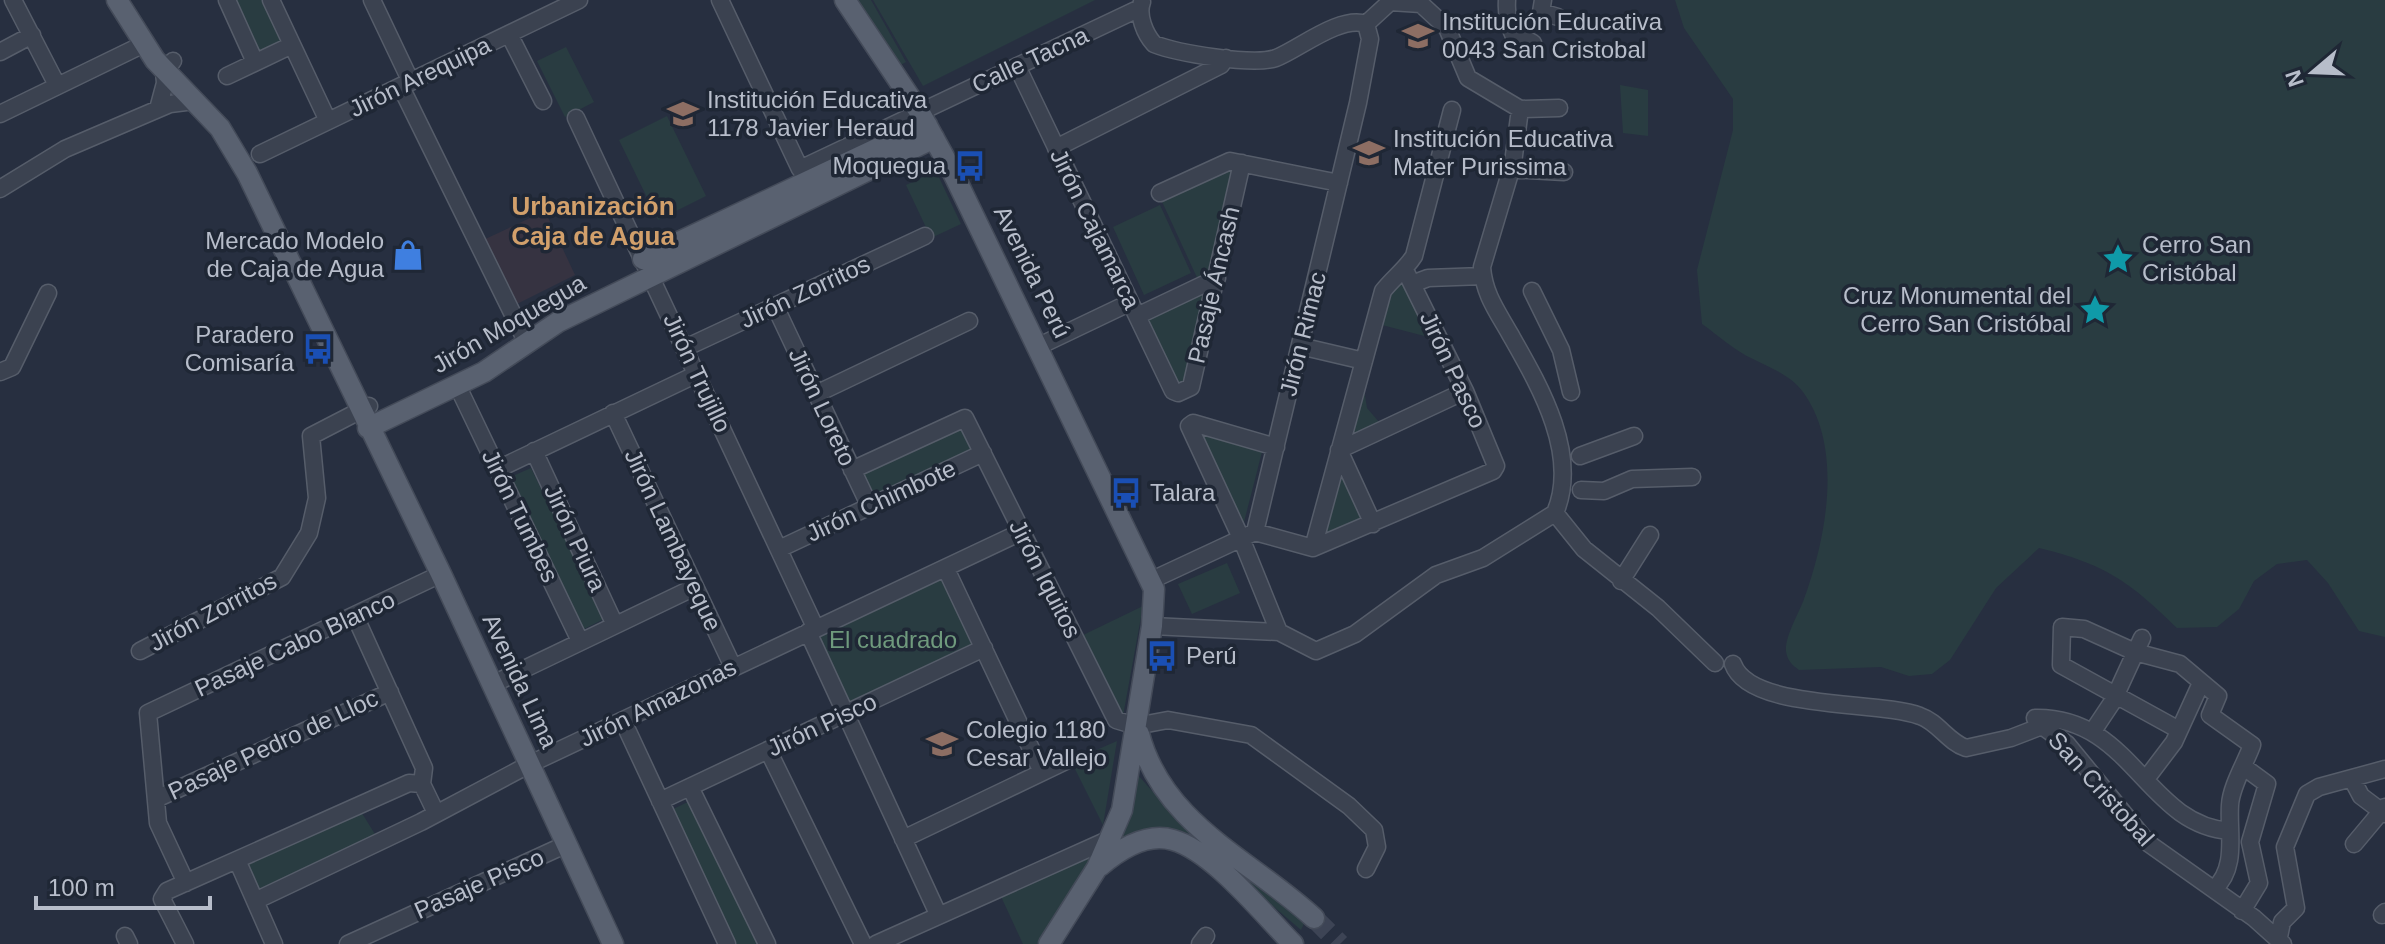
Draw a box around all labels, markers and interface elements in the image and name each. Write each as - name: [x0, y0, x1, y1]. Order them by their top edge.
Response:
- place label: Institución Educativa 0043 San Cristobal: [1442, 8, 1663, 63]
- school or university icon: Institución Educativa 0043 San Cristobal: [1401, 19, 1435, 53]
- street label: Calle Tacna: [967, 21, 1093, 98]
- street label: Jirón Arequipa: [345, 31, 495, 122]
- north arrow: [2273, 32, 2353, 112]
- text: N: [2280, 67, 2309, 90]
- place label: Institución Educativa 1178 Javier Heraud: [707, 86, 928, 141]
- school or university icon: Institución Educativa 1178 Javier Heraud: [666, 97, 700, 131]
- place label: Institución Educativa Mater Purissima: [1393, 125, 1614, 180]
- school or university icon: Institución Educativa Mater Purissima: [1352, 136, 1386, 170]
- street label: Jirón Cajamarca: [1045, 144, 1146, 314]
- bus stop icon: Moquegua: [953, 149, 987, 183]
- place label: Moquegua: [833, 152, 947, 179]
- district label: Urbanización Caja de Agua: [511, 191, 675, 251]
- street label: Avenida Perú: [989, 201, 1076, 342]
- street label: Pasaje Áncash: [1182, 204, 1245, 366]
- place label: Mercado Modelo de Caja de Agua: [205, 227, 385, 282]
- place label: Cerro San Cristóbal: [2142, 231, 2251, 286]
- shop icon: Mercado Modelo de Caja de Agua: [391, 238, 425, 272]
- place icon: Cerro San Cristóbal: [2101, 242, 2135, 276]
- street label: Jirón Zorritos: [736, 250, 874, 333]
- street label: Jirón Moquegua: [427, 269, 591, 378]
- street label: Jirón Rimac: [1274, 269, 1331, 399]
- place label: Cruz Monumental del Cerro San Cristóbal: [1843, 282, 2071, 337]
- place icon: Cruz Monumental del Cerro San Cristóbal: [2078, 293, 2112, 327]
- street label: Jirón Pasco: [1415, 307, 1492, 432]
- street label: Jirón Trujillo: [658, 309, 737, 437]
- place label: Paradero Comisaría: [185, 321, 295, 376]
- bus stop icon: Paradero Comisaría: [301, 332, 335, 366]
- street label: Jirón Loreto: [783, 344, 861, 470]
- street label: Jirón Tumbes: [477, 445, 564, 586]
- street label: Jirón Lambayeque: [619, 445, 727, 635]
- street label: Jirón Chimbote: [802, 454, 960, 547]
- bus stop icon: Talara: [1109, 476, 1143, 510]
- place label: Talara: [1150, 479, 1216, 506]
- street label: Jirón Piura: [539, 480, 612, 596]
- street label: Jirón Iquitos: [1004, 515, 1087, 643]
- street label: Jirón Zorritos: [145, 567, 281, 656]
- street label: Pasaje Cabo Blanco: [191, 585, 399, 702]
- street label: Avenida Lima: [478, 609, 564, 753]
- park label: El cuadrado: [829, 626, 957, 653]
- bus stop icon: Perú: [1145, 639, 1179, 673]
- place label: Perú: [1186, 642, 1237, 669]
- street label: Jirón Amazonas: [575, 653, 740, 752]
- street label: Pasaje Pedro de Lloc: [164, 684, 382, 805]
- street label: Jirón Pisco: [763, 688, 881, 762]
- place label: Colegio 1180 Cesar Vallejo: [966, 716, 1107, 771]
- street label: San Cristobal: [2043, 726, 2160, 851]
- school or university icon: Colegio 1180 Cesar Vallejo: [925, 727, 959, 761]
- street label: Pasaje Pisco: [410, 843, 548, 924]
- scale bar: [36, 860, 210, 910]
- text: 100 m: [48, 874, 115, 901]

